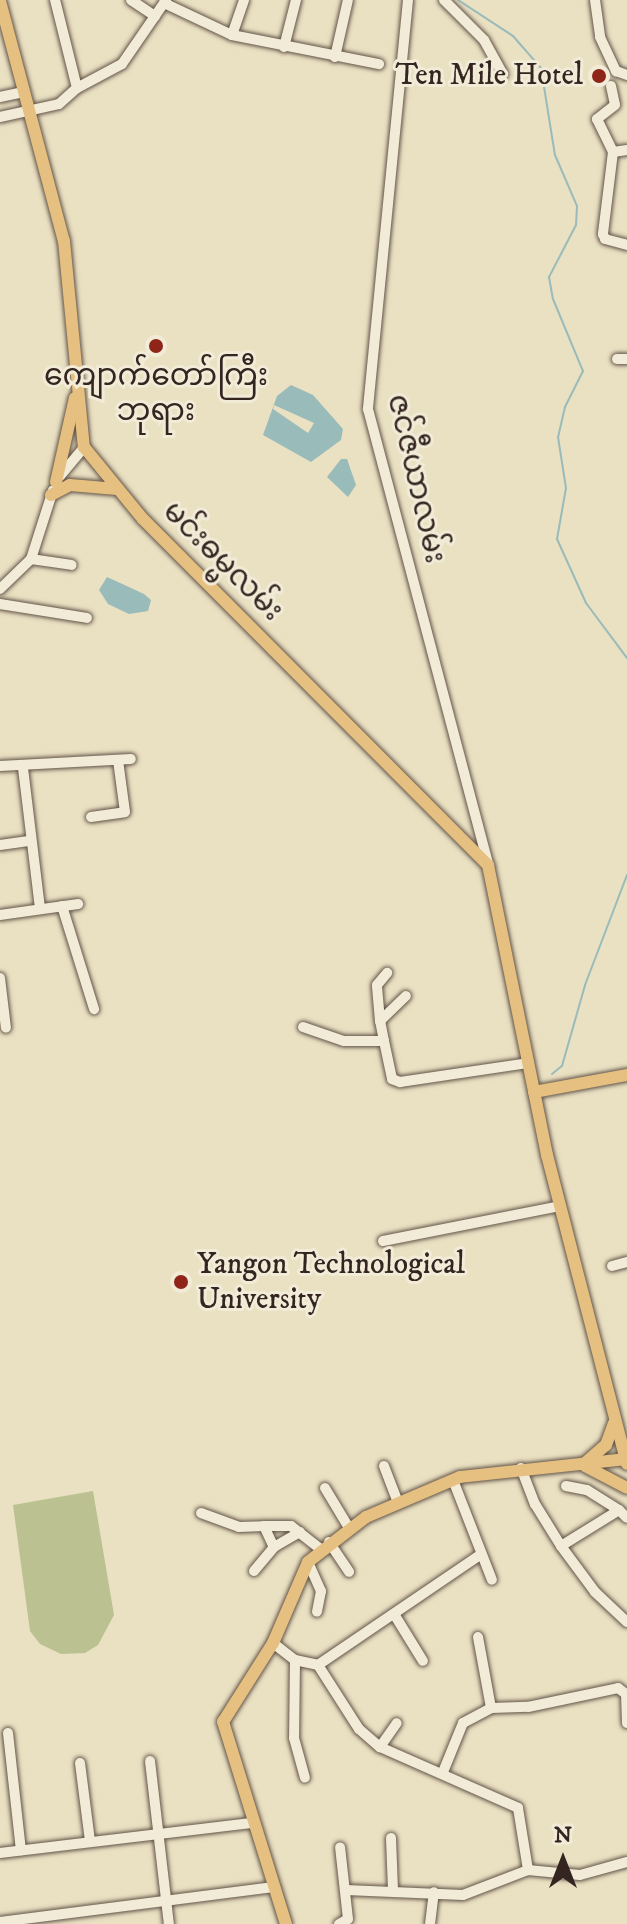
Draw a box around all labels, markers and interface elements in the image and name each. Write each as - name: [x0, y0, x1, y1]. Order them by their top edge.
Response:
- place label: Ten Mile Hotel: [396, 58, 583, 94]
- marker: Ten Mile Hotel: [590, 67, 608, 85]
- marker: ကျောက်တော်ကြီး ဘုရား: [147, 337, 165, 355]
- place label: ကျောက်တော်ကြီး ဘုရား: [44, 359, 268, 430]
- street label: ဇင်ဇီယာလမ်း: [378, 391, 452, 567]
- street label: မင်းဓမ္မလမ်း: [154, 494, 290, 630]
- place label: Yangon Technological University: [197, 1247, 465, 1318]
- marker: Yangon Technological University: [172, 1273, 190, 1291]
- north arrow: [523, 1820, 603, 1900]
- text: N: [554, 1822, 572, 1849]

